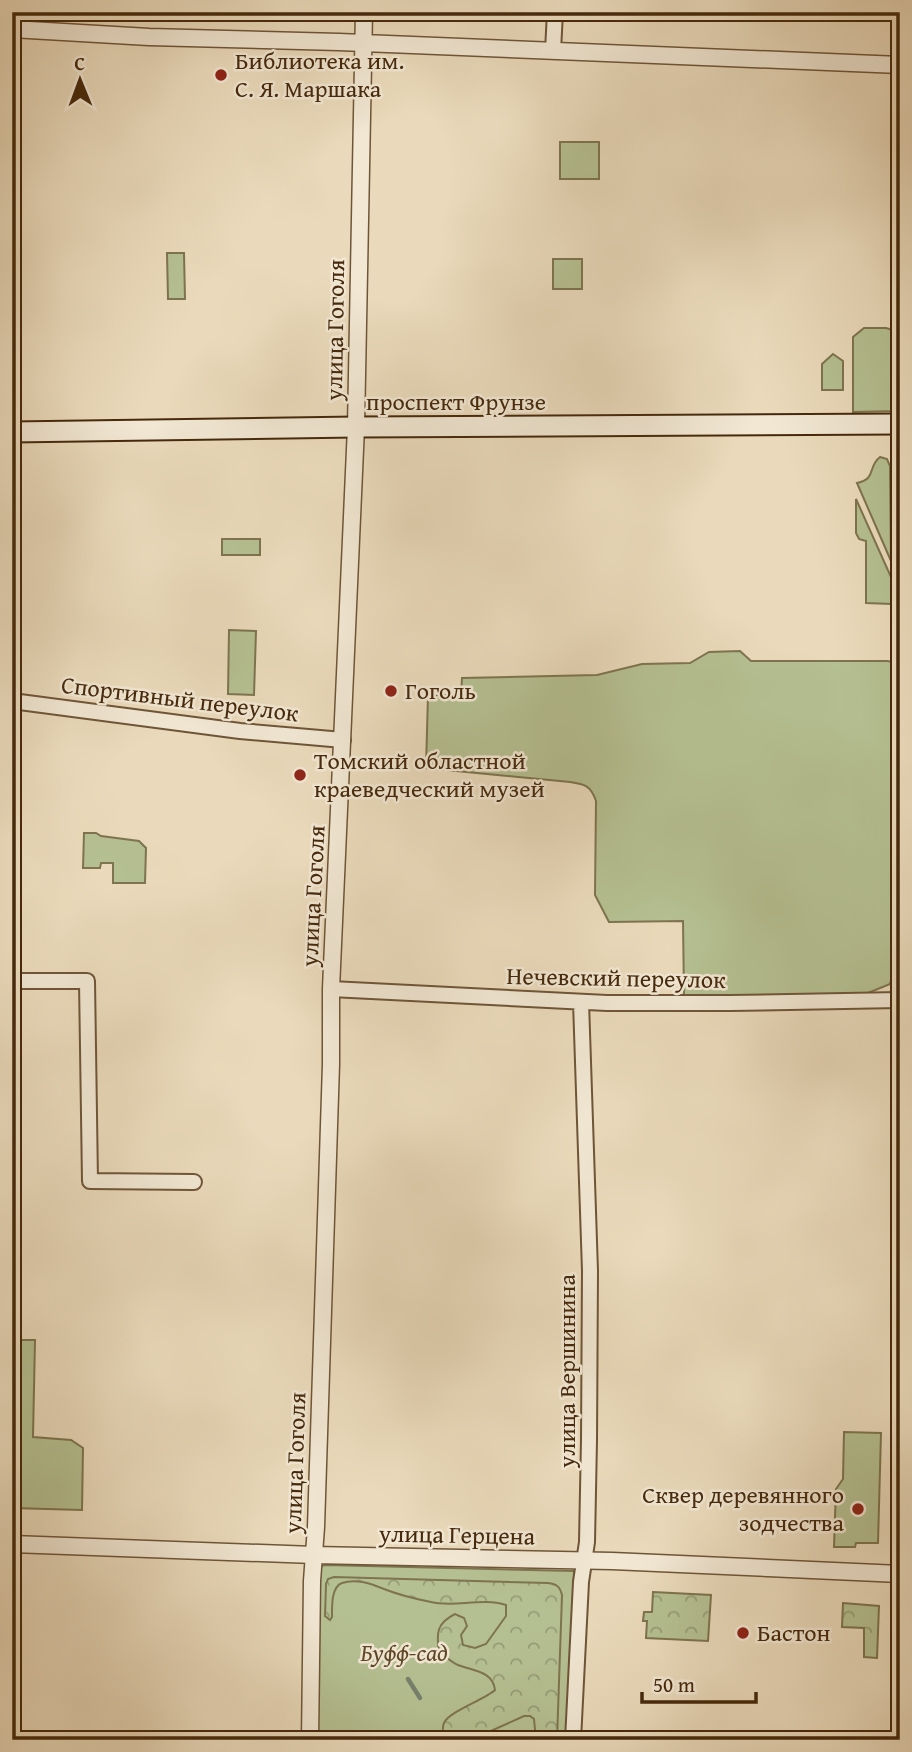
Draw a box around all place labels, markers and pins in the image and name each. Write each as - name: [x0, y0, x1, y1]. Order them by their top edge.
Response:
- place label: Библиотека им. С. Я. Маршака: [235, 43, 404, 106]
- marker: Библиотека им. С. Я. Маршака: [213, 67, 229, 83]
- place label: Гоголь: [405, 673, 476, 708]
- marker: Гоголь: [383, 683, 399, 699]
- place label: Томский областной краеведческий музей: [314, 743, 545, 806]
- marker: Томский областной краеведческий музей: [292, 767, 308, 783]
- place label: Сквер деревянного зодчества: [642, 1477, 845, 1540]
- marker: Сквер деревянного зодчества: [850, 1501, 866, 1517]
- place label: Бастон: [757, 1615, 831, 1650]
- marker: Бастон: [735, 1625, 751, 1641]

